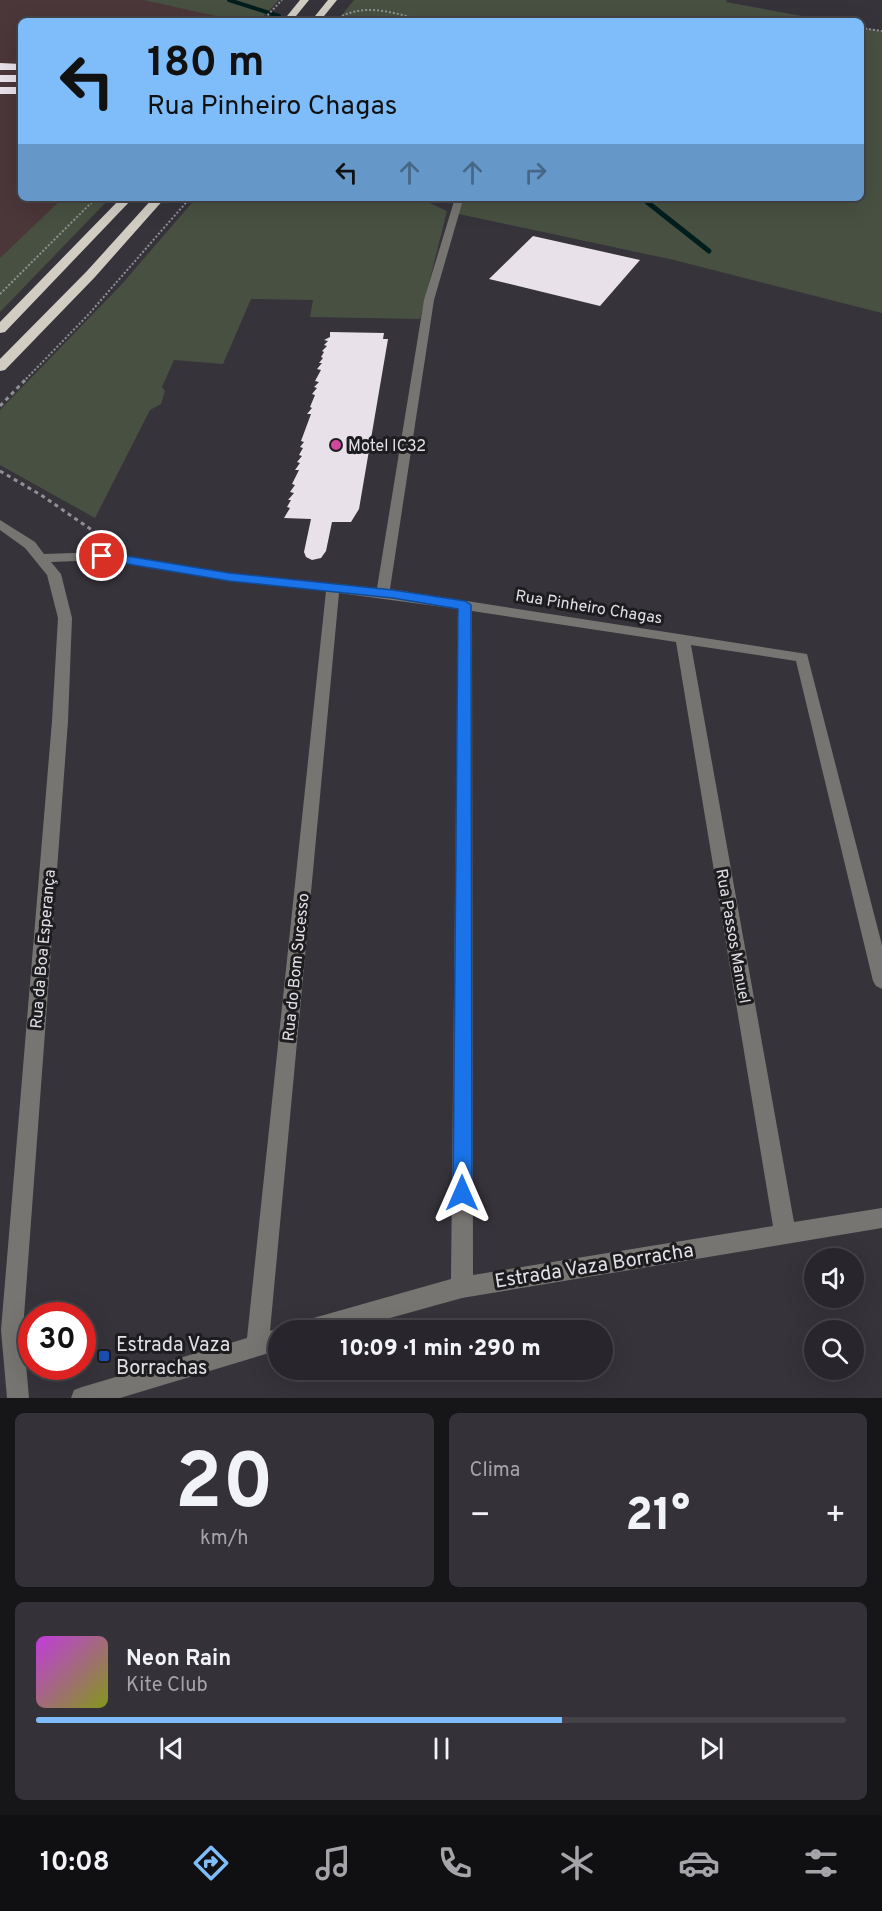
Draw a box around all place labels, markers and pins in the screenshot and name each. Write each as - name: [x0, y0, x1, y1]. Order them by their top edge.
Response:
- place label: Motel IC32: [348, 437, 426, 457]
- marker: Motel IC32: [329, 438, 343, 452]
- pin: [76, 530, 127, 581]
- place label: Estrada Vaza Borrachas: [116, 1333, 230, 1382]
- marker: Estrada Vaza Borrachas: [97, 1349, 111, 1363]

